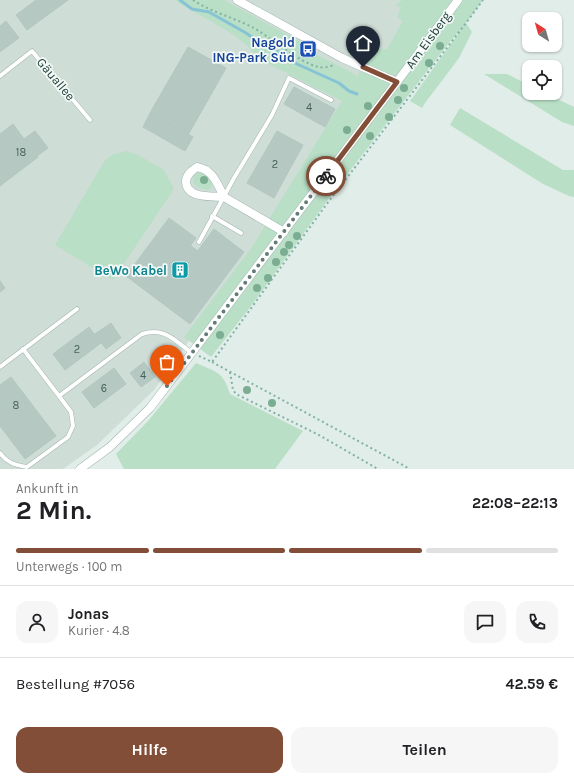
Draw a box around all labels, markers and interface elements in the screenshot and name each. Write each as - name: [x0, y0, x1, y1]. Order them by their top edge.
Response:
- street label: Am Eisberg: [402, 8, 454, 71]
- north arrow: [522, 12, 562, 52]
- map controls: [522, 12, 562, 100]
- pin: [346, 26, 380, 67]
- icon: home: [352, 32, 374, 54]
- place label: Nagold ING-Park Süd: [212, 35, 295, 65]
- bus stop icon: Nagold ING-Park Süd: [298, 39, 318, 59]
- street label: Gäuallee: [34, 55, 78, 104]
- button: locate: [522, 60, 562, 100]
- house number: 4: [306, 101, 312, 114]
- house number: 18: [16, 146, 26, 159]
- courier: [306, 156, 346, 196]
- house number: 2: [272, 158, 278, 171]
- icon: bike: [315, 165, 337, 187]
- building icon: BeWo Kabel: [170, 260, 190, 280]
- place label: BeWo Kabel: [94, 263, 167, 278]
- house number: 2: [74, 343, 80, 356]
- pin: [150, 345, 184, 386]
- icon: bag: [156, 351, 178, 373]
- house number: 4: [140, 369, 146, 382]
- house number: 6: [101, 382, 107, 395]
- house number: 8: [13, 399, 20, 412]
- text: Ankunft in: [16, 481, 79, 496]
- text: 22:08–22:13: [472, 494, 558, 512]
- text: 2 Min.: [16, 495, 91, 526]
- text: Unterwegs · 100 m: [16, 559, 122, 574]
- button: person: [16, 601, 58, 643]
- button: chat: [464, 601, 506, 643]
- button: phone: [516, 601, 558, 643]
- text: Jonas: [68, 605, 109, 623]
- text: Kurier · 4.8: [68, 623, 130, 638]
- text: Bestellung #7056: [16, 675, 135, 693]
- text: 42.59 €: [506, 675, 558, 693]
- button: Hilfe: [16, 727, 283, 773]
- button: Teilen: [291, 727, 558, 773]

